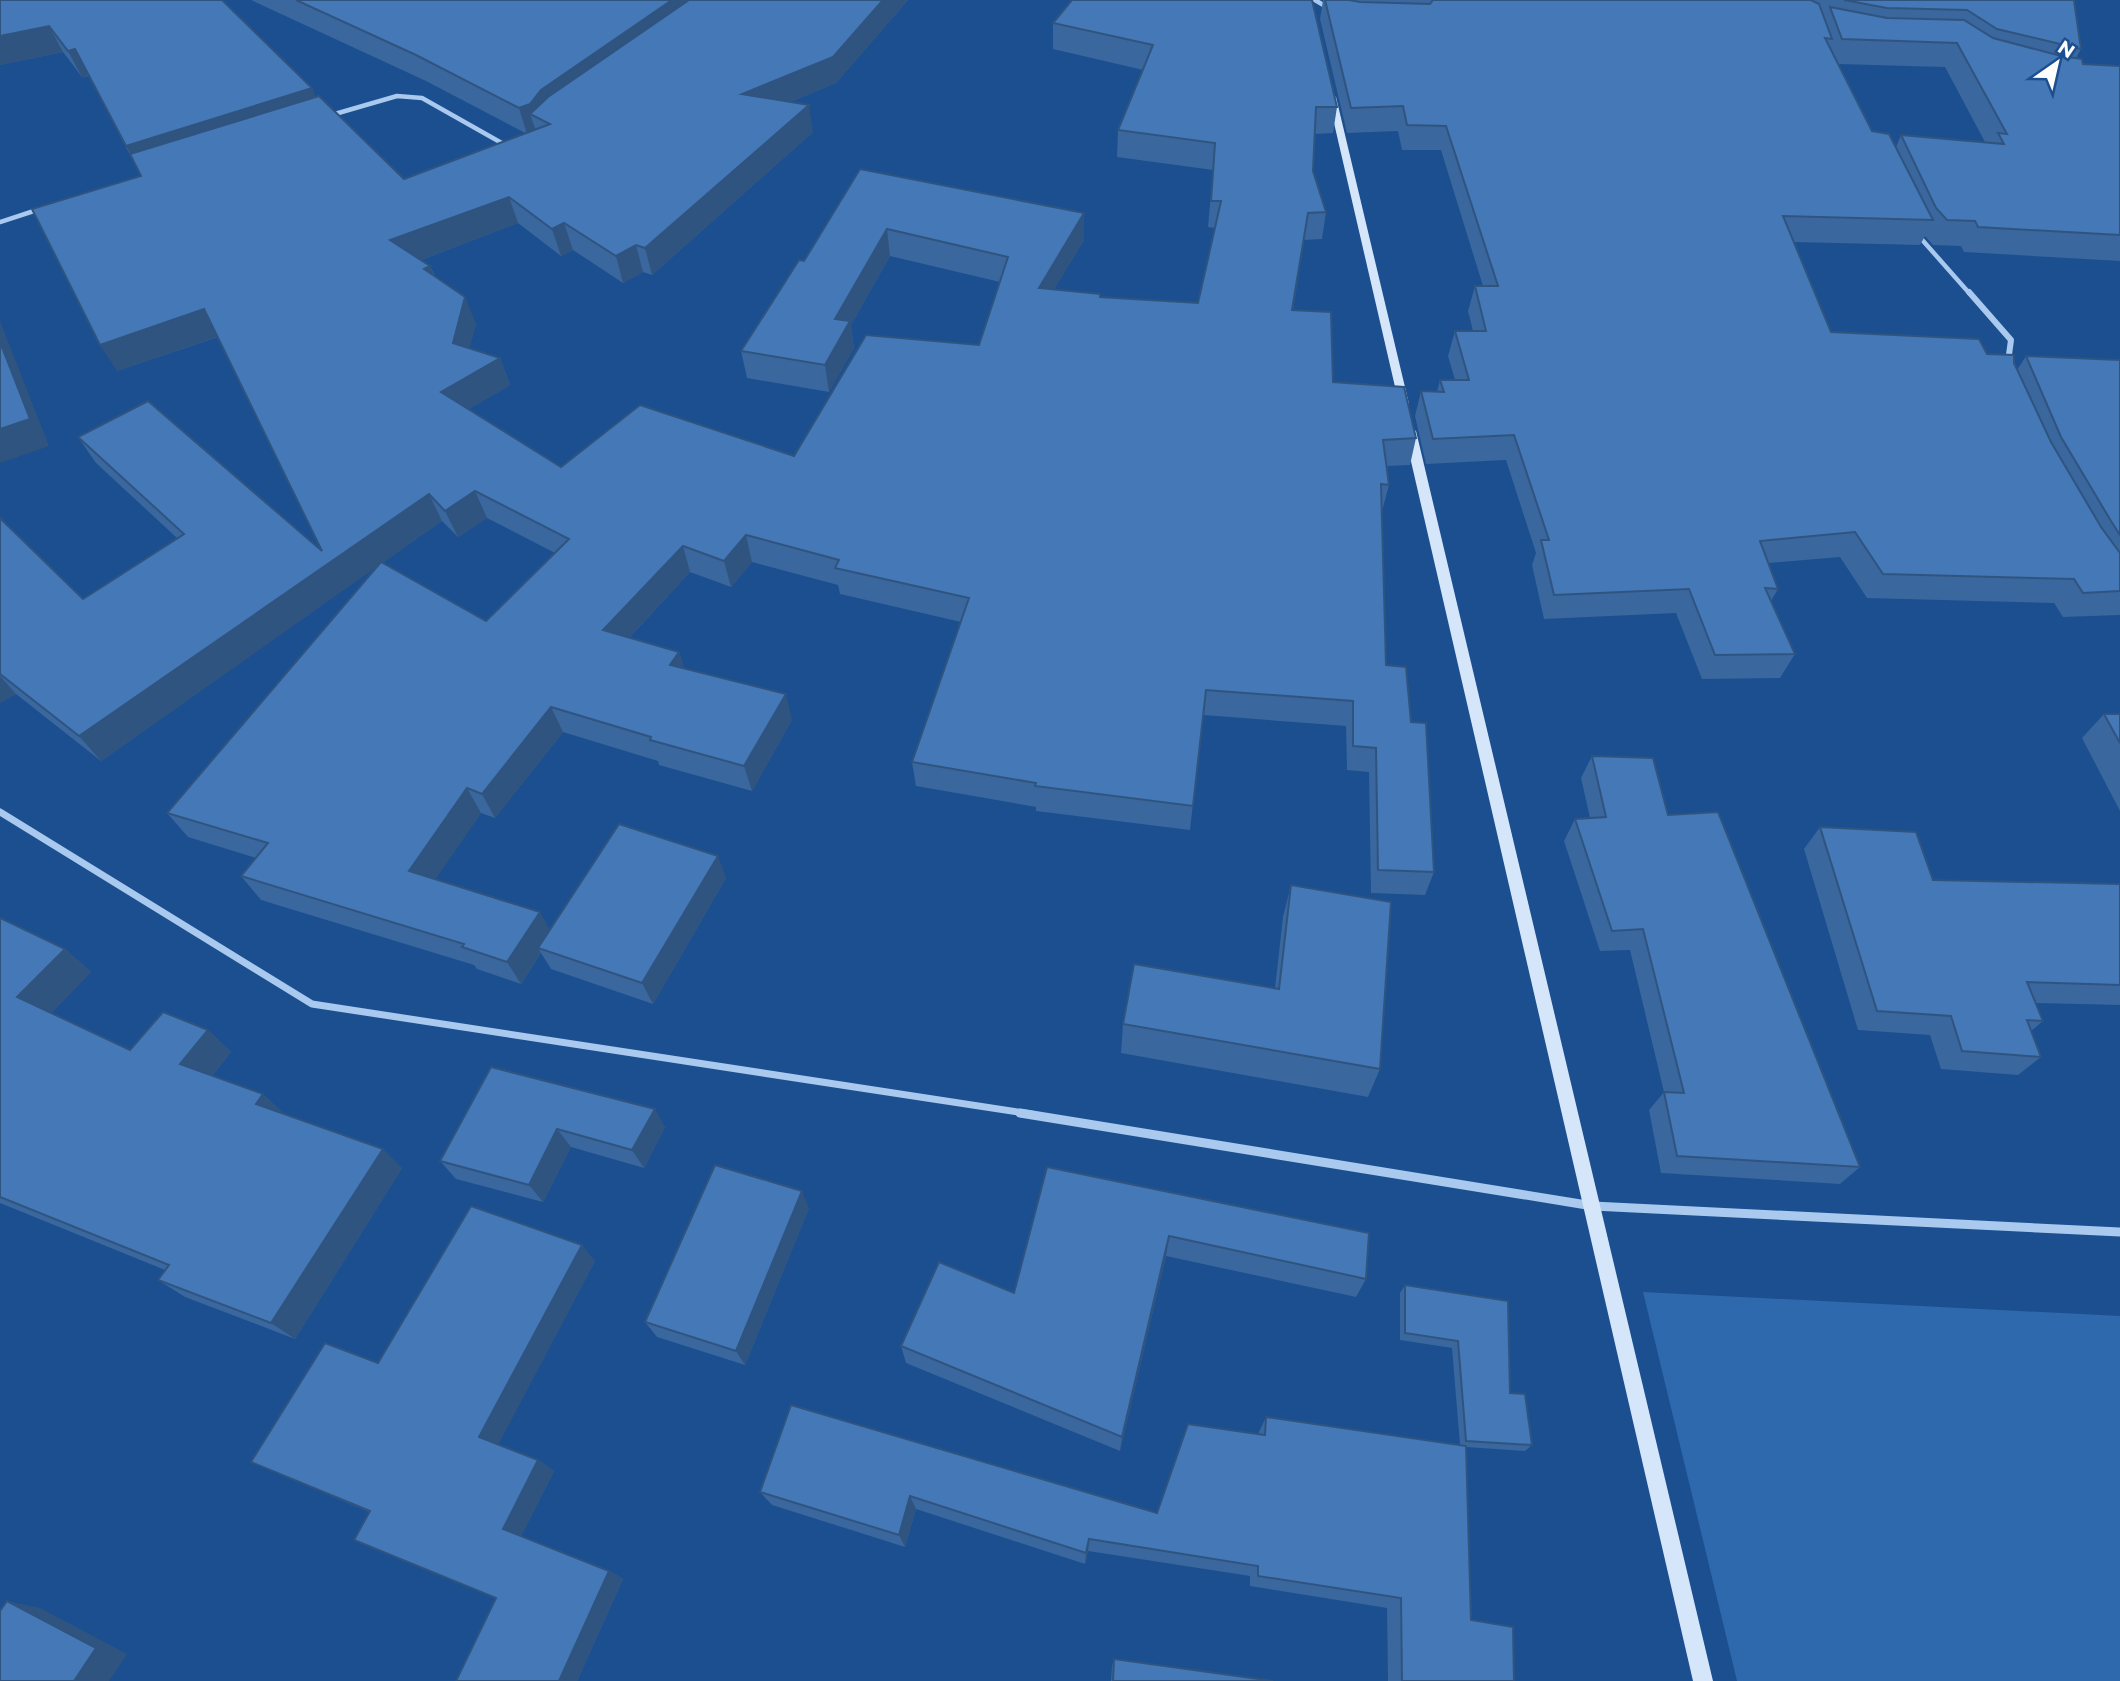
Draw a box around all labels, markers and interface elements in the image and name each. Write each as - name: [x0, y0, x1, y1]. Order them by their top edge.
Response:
- north arrow: [2022, 28, 2092, 98]
- text: N: [2053, 35, 2079, 63]

